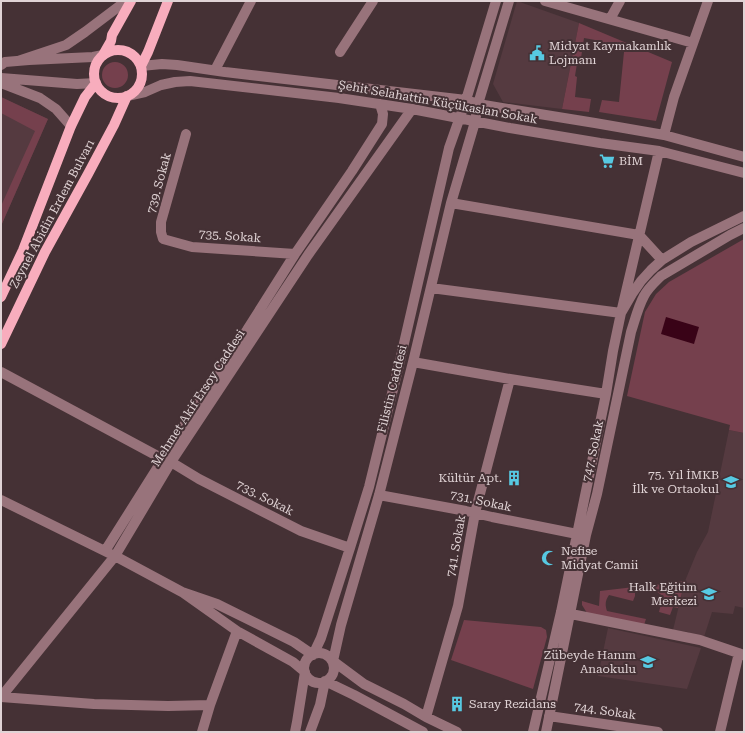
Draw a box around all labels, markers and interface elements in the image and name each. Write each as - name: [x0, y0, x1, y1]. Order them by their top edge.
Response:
- place label: Midyat Kaymakamlık Lojmanı: [549, 39, 672, 67]
- public building icon: Midyat Kaymakamlık Lojmanı: [528, 44, 546, 62]
- street label: Şehit Selahattin Küçükaslan Sokak: [337, 78, 539, 127]
- street label: Zeynel Abidin Erdem Bulvarı: [7, 137, 97, 291]
- street label: 739. Sokak: [144, 151, 174, 215]
- supermarket icon: BİM: [598, 152, 616, 170]
- place label: BİM: [619, 154, 643, 168]
- street label: 735. Sokak: [198, 227, 262, 245]
- street label: Mehmet Akif Ersoy Caddesi: [148, 327, 248, 469]
- street label: Filistin Caddesi: [374, 344, 410, 434]
- street label: 747. Sokak: [580, 419, 606, 483]
- place label: 75. Yıl İMKB İlk ve Ortaokul: [632, 468, 719, 496]
- building icon: Kültür Apt.: [505, 469, 523, 487]
- place label: Kültür Apt.: [439, 471, 502, 485]
- school or university icon: 75. Yıl İMKB İlk ve Ortaokul: [722, 473, 740, 491]
- street label: 733. Sokak: [234, 478, 296, 519]
- street label: 731. Sokak: [449, 488, 513, 514]
- street label: 741. Sokak: [444, 514, 468, 578]
- place label: Nefise Midyat Camii: [561, 544, 639, 572]
- mosque icon: Nefise Midyat Camii: [540, 549, 558, 567]
- place label: Halk Eğitim Merkezi: [629, 580, 697, 608]
- school or university icon: Halk Eğitim Merkezi: [700, 585, 718, 603]
- place label: Zübeyde Hanım Anaokulu: [544, 648, 637, 676]
- school or university icon: Zübeyde Hanım Anaokulu: [639, 653, 657, 671]
- building icon: Saray Rezidans: [448, 695, 466, 713]
- place label: Saray Rezidans: [469, 697, 556, 711]
- street label: 744. Sokak: [573, 700, 637, 722]

